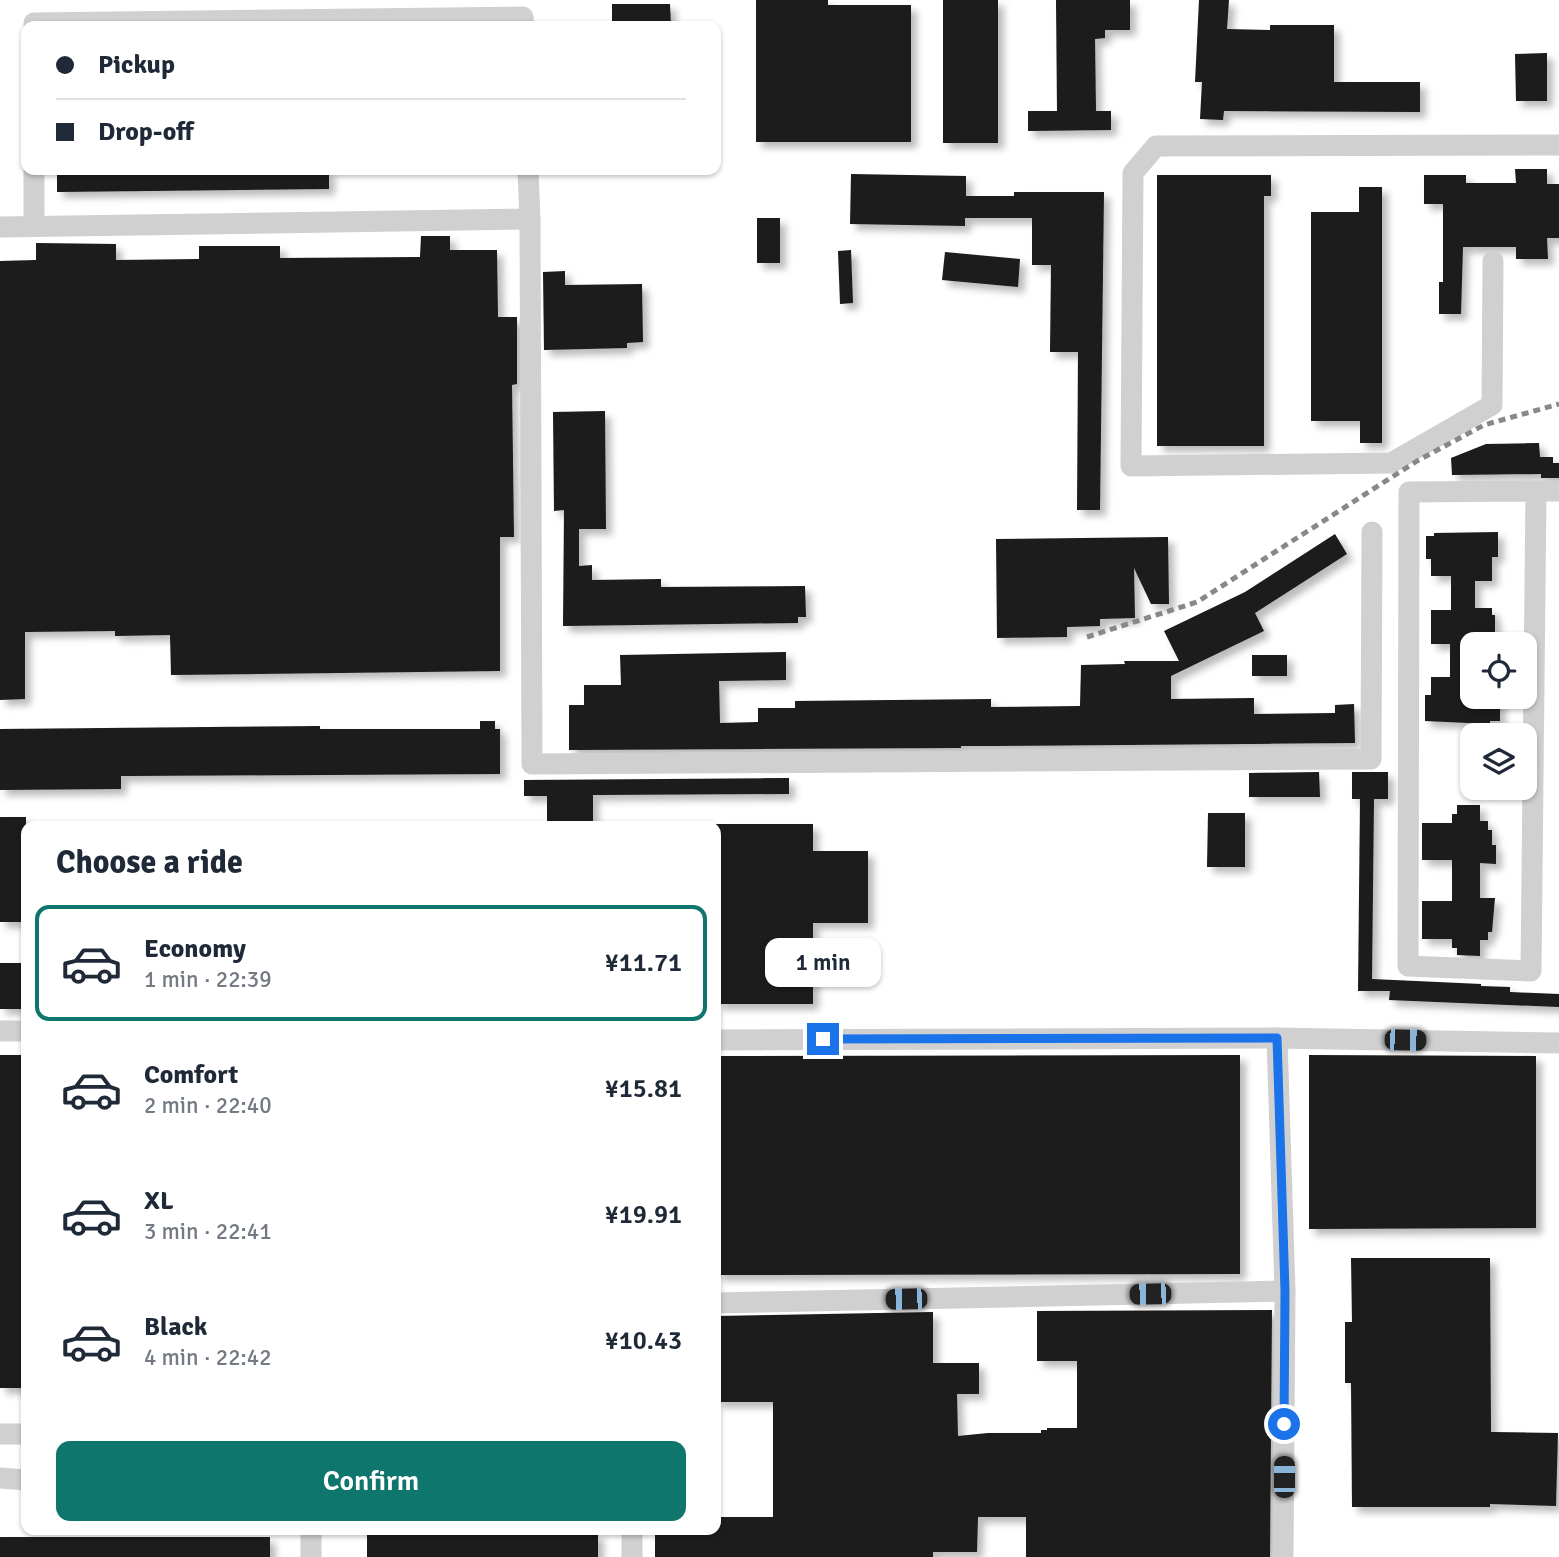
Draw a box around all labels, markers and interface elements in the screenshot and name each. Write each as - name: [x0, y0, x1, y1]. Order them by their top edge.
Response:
- text: Pickup: [98, 49, 175, 81]
- text: Drop-off: [98, 116, 194, 148]
- map controls: [1460, 632, 1537, 800]
- button: locate: [1460, 632, 1537, 709]
- button: layers: [1460, 723, 1537, 800]
- text: Choose a ride: [56, 843, 243, 882]
- icon: car: [60, 932, 123, 995]
- text: Economy: [144, 933, 246, 965]
- callout: 1 min: [765, 937, 881, 986]
- text: ¥11.71: [605, 947, 682, 979]
- text: 1 min: [795, 948, 851, 977]
- text: 1 min · 22:39: [144, 965, 272, 994]
- route end: [807, 1023, 839, 1055]
- car: [1384, 1029, 1427, 1051]
- icon: car: [60, 1058, 123, 1121]
- text: Comfort: [144, 1059, 238, 1091]
- text: ¥15.81: [605, 1073, 682, 1105]
- text: 2 min · 22:40: [144, 1091, 272, 1120]
- icon: car: [60, 1184, 123, 1247]
- text: XL: [144, 1185, 174, 1217]
- text: ¥19.91: [605, 1199, 682, 1231]
- text: 3 min · 22:41: [144, 1217, 272, 1246]
- car: [1129, 1283, 1172, 1305]
- car: [885, 1288, 928, 1310]
- icon: car: [60, 1310, 123, 1373]
- text: Black: [144, 1311, 207, 1343]
- text: ¥10.43: [605, 1325, 682, 1357]
- text: 4 min · 22:42: [144, 1343, 272, 1372]
- route start: [1268, 1408, 1300, 1440]
- button: Confirm: [56, 1441, 686, 1521]
- car: [1274, 1456, 1295, 1498]

